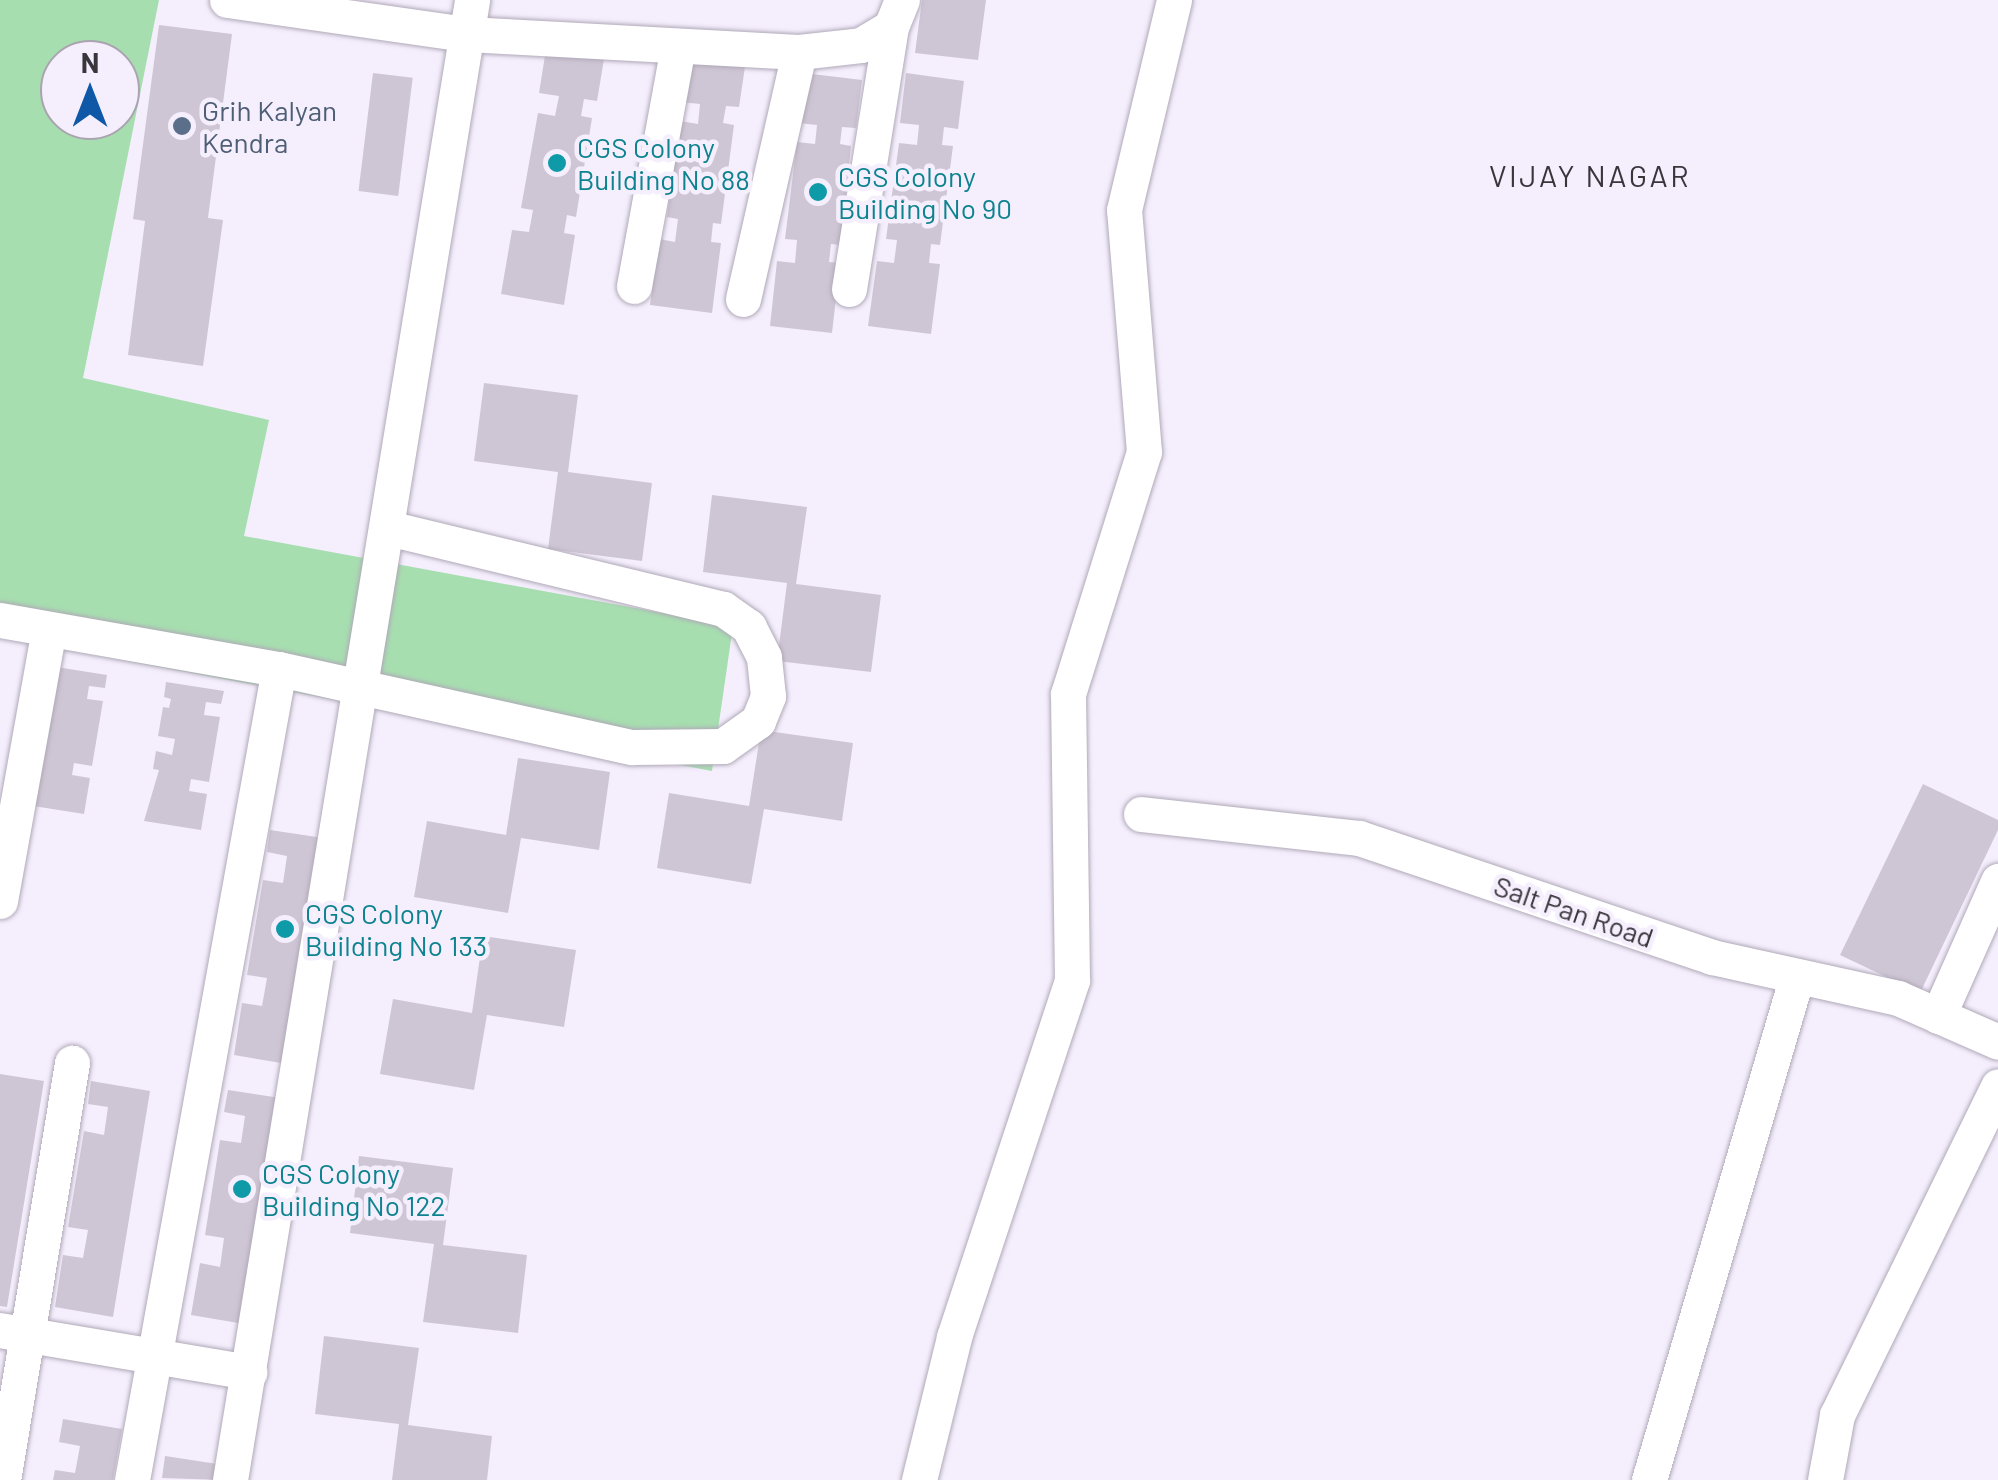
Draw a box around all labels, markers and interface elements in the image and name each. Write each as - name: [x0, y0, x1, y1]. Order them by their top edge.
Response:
- north arrow: [40, 40, 140, 140]
- text: N: [81, 45, 99, 79]
- place label: Grih Kalyan Kendra: [202, 93, 337, 159]
- marker: Grih Kalyan Kendra: [171, 115, 193, 137]
- place label: CGS Colony Building No 88: [577, 130, 750, 196]
- marker: CGS Colony Building No 88: [546, 152, 568, 174]
- district label: VIJAY NAGAR: [1489, 157, 1691, 193]
- place label: CGS Colony Building No 90: [838, 159, 1012, 225]
- marker: CGS Colony Building No 90: [807, 181, 829, 203]
- street label: Salt Pan Road: [1490, 868, 1658, 954]
- place label: CGS Colony Building No 133: [305, 896, 487, 962]
- marker: CGS Colony Building No 133: [274, 918, 296, 940]
- place label: CGS Colony Building No 122: [262, 1156, 445, 1222]
- marker: CGS Colony Building No 122: [231, 1178, 253, 1200]

